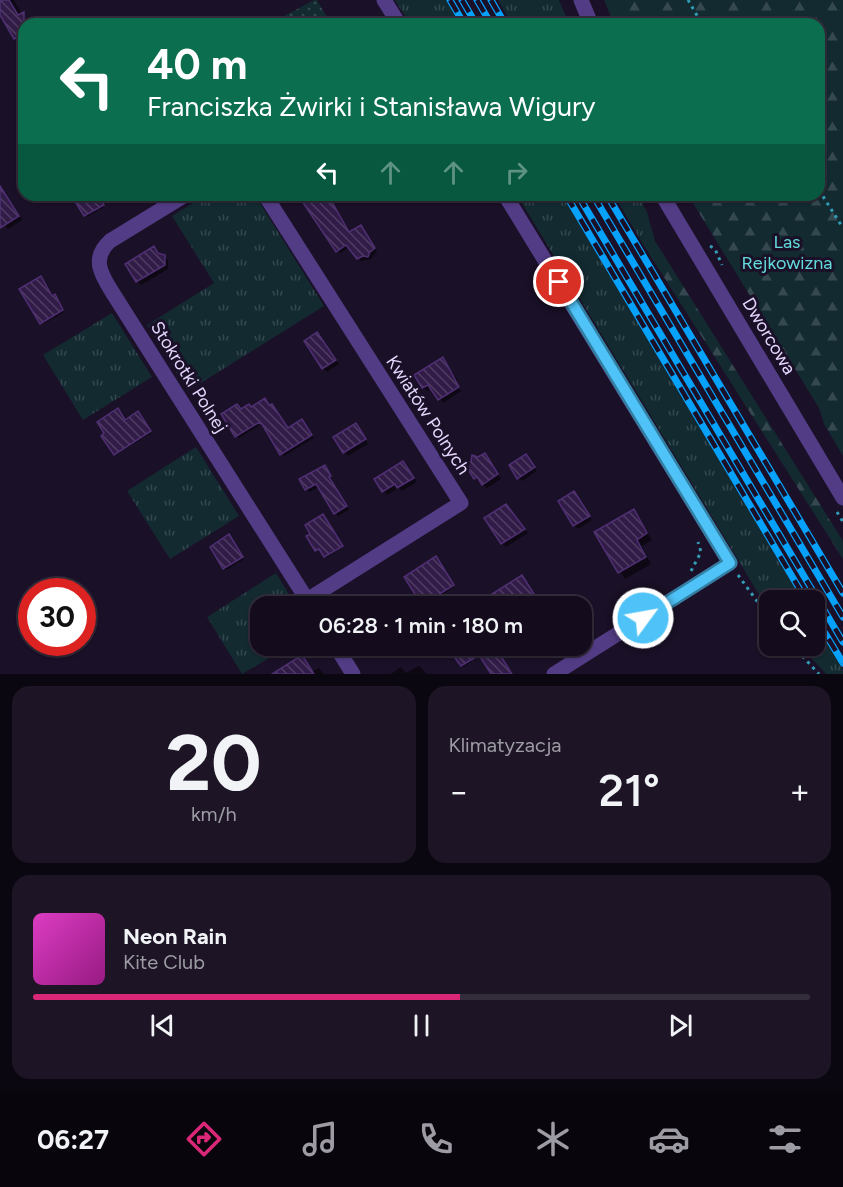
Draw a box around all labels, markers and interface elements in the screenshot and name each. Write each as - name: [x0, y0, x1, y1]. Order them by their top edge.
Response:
- text: 40 m: [147, 39, 247, 90]
- icon: left: [48, 42, 126, 120]
- text: Franciszka Żwirki i Stanisława Wigury: [147, 90, 595, 123]
- icon: left: [311, 156, 344, 189]
- icon: ahead: [374, 156, 407, 189]
- icon: ahead: [437, 156, 470, 189]
- icon: right: [500, 156, 533, 189]
- park label: Las Rejkowizna: [741, 231, 833, 274]
- pin: [533, 256, 584, 307]
- icon: arrive: [542, 265, 575, 298]
- street label: Dworcowa: [737, 294, 801, 378]
- street label: Stokrotki Polnej: [146, 317, 232, 437]
- street label: Kwiatów Polnych: [381, 351, 475, 479]
- speed limit sign: 30: [18, 578, 96, 656]
- position arrow: [611, 586, 675, 650]
- map controls: [759, 590, 825, 656]
- button: search: [759, 590, 825, 656]
- text: 06:28 · 1 min · 180 m: [319, 612, 523, 639]
- text: 20: [166, 716, 262, 810]
- text: Klimatyzacja: [449, 733, 561, 757]
- text: 21°: [599, 763, 660, 817]
- text: −: [449, 772, 469, 811]
- text: +: [789, 772, 810, 811]
- text: km/h: [191, 802, 237, 826]
- text: Neon Rain: [123, 923, 227, 950]
- text: Kite Club: [123, 950, 205, 974]
- icon: previous: [146, 1009, 179, 1042]
- icon: pause: [405, 1009, 438, 1042]
- icon: next: [664, 1009, 697, 1042]
- icon: directions: [183, 1118, 225, 1160]
- icon: music: [299, 1118, 341, 1160]
- icon: phone: [415, 1118, 457, 1160]
- icon: climate: [532, 1118, 574, 1160]
- icon: car: [648, 1118, 690, 1160]
- icon: filters: [764, 1118, 806, 1160]
- text: 06:27: [37, 1123, 109, 1156]

